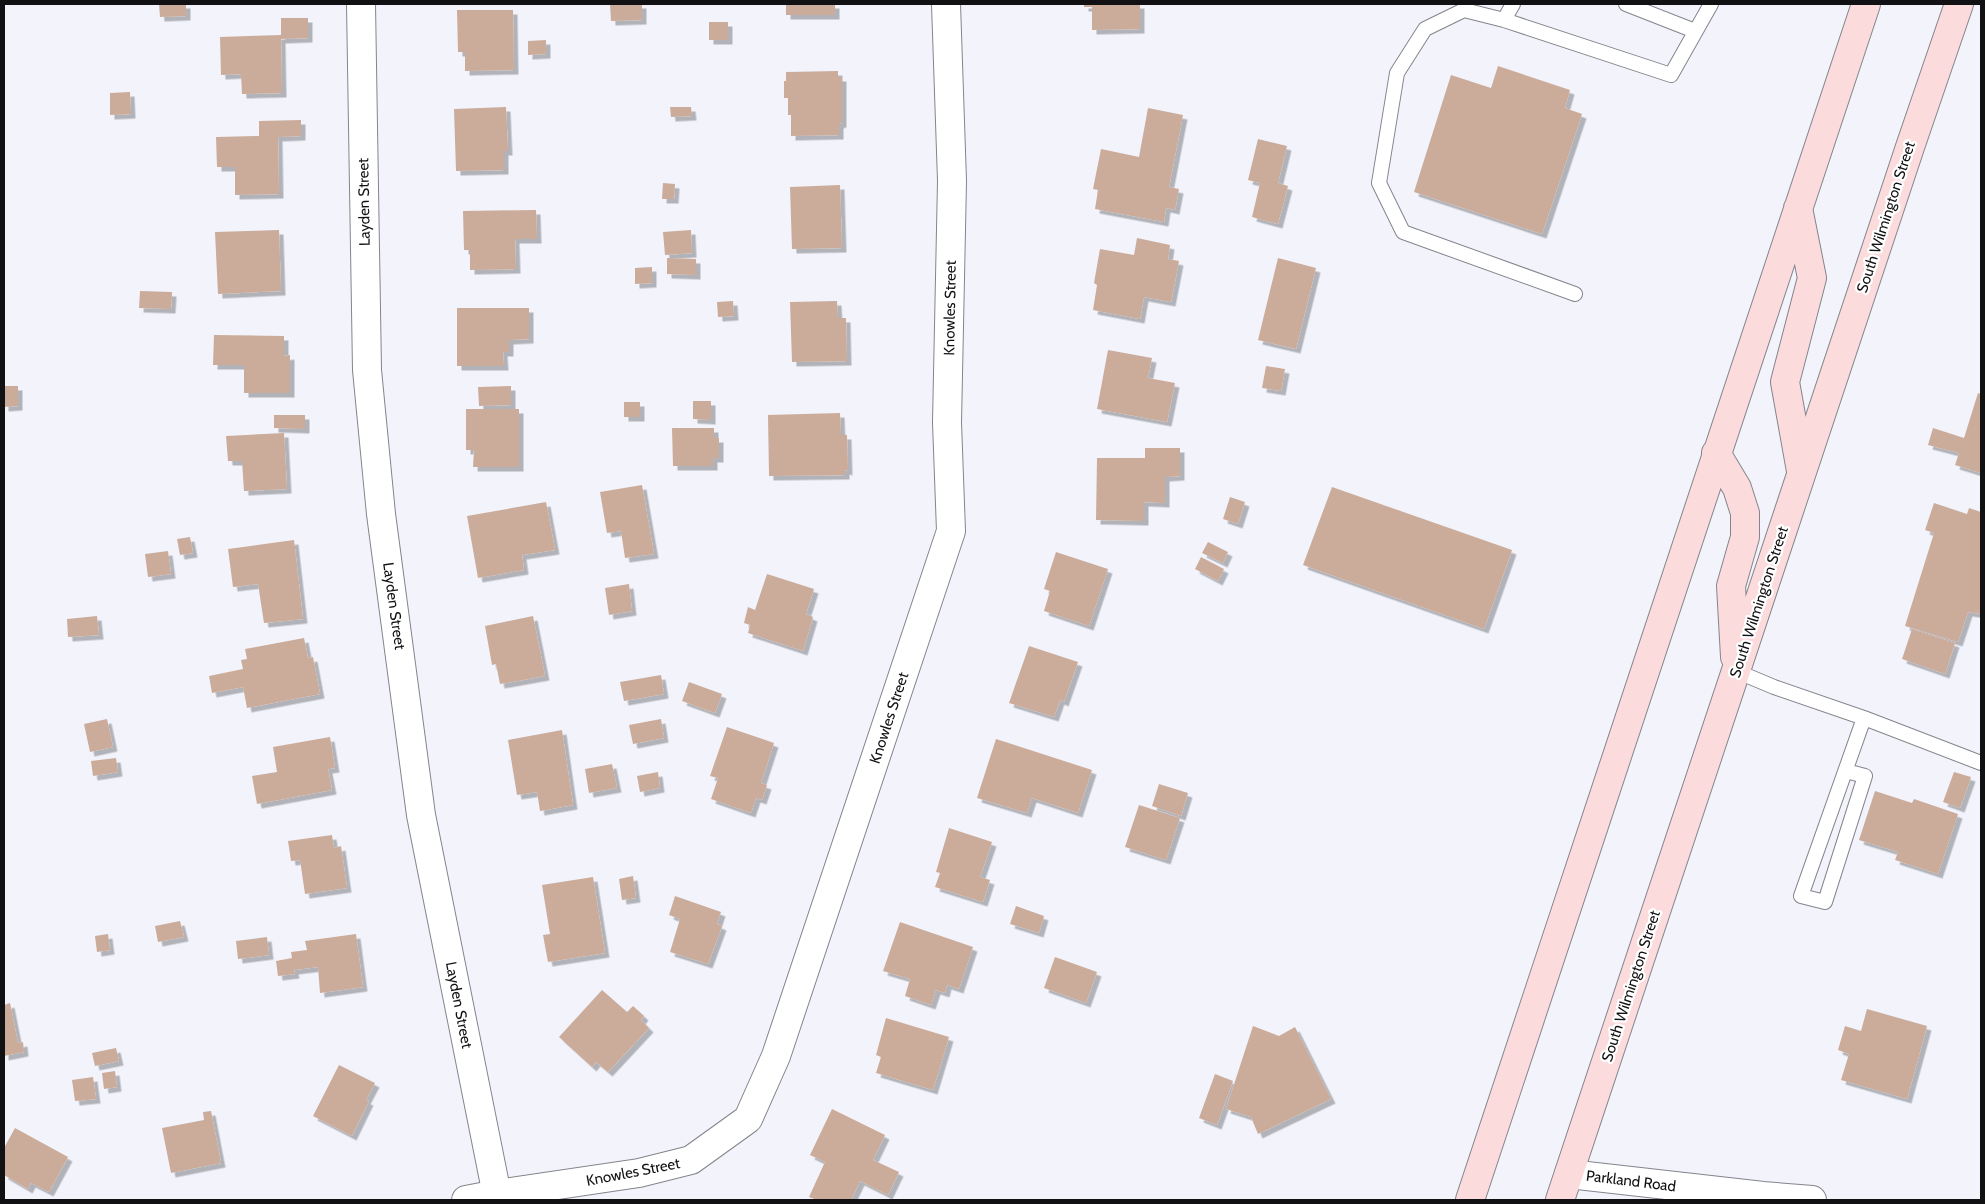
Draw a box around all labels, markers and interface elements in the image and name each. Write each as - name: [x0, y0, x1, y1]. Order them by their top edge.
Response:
- street label: South Wilmington Street: [1853, 139, 1919, 295]
- street label: Layden Street: [354, 158, 374, 246]
- street label: Knowles Street: [940, 260, 960, 356]
- street label: South Wilmington Street: [1726, 524, 1792, 680]
- street label: Layden Street: [379, 561, 409, 651]
- street label: Knowles Street: [866, 670, 912, 766]
- street label: South Wilmington Street: [1598, 908, 1664, 1064]
- street label: Layden Street: [442, 960, 476, 1050]
- street label: Knowles Street: [585, 1154, 681, 1190]
- street label: Parkland Road: [1585, 1167, 1677, 1195]

